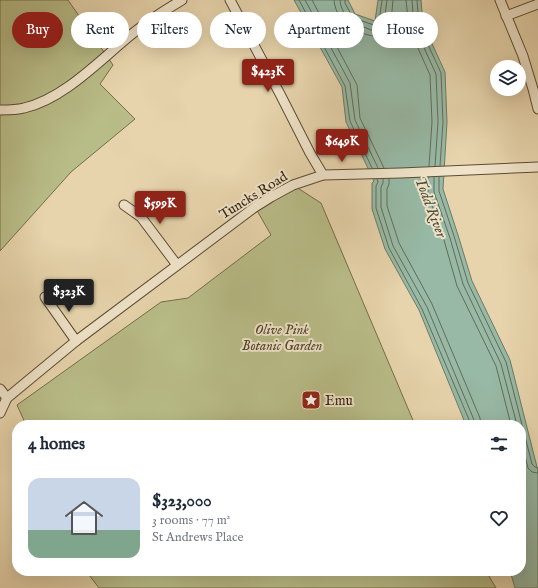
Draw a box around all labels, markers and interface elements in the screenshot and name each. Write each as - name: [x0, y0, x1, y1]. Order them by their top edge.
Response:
- chip: Buy: [12, 12, 63, 48]
- chip: Rent: [71, 12, 129, 48]
- chip: Filters: [137, 12, 202, 48]
- chip: New: [210, 12, 266, 48]
- chip: Apartment: [274, 12, 364, 48]
- chip: House: [372, 12, 438, 48]
- pin: $423K: [240, 59, 296, 93]
- map controls: [490, 60, 526, 96]
- button: layers: [490, 60, 526, 96]
- text: $423K: [251, 63, 285, 80]
- pin: $649K: [314, 129, 370, 163]
- text: $649K: [325, 133, 359, 150]
- street label: Tuncks Road: [216, 168, 291, 224]
- water label: Todd River: [410, 174, 451, 241]
- pin: $599K: [132, 191, 188, 225]
- text: $599K: [144, 195, 176, 212]
- pin: $323K: [41, 279, 97, 313]
- text: $323K: [53, 283, 85, 300]
- park label: Olive Pink Botanic Garden: [242, 321, 322, 355]
- place icon: Emu: [300, 389, 322, 411]
- place label: Emu: [325, 392, 353, 410]
- icon: filters: [488, 433, 510, 455]
- text: 4 homes: [28, 434, 85, 455]
- text: $323,000: [152, 491, 212, 512]
- icon: home: [60, 494, 108, 542]
- icon: heart: [488, 507, 510, 529]
- text: 3 rooms · 77 m²: [152, 512, 230, 529]
- text: St Andrews Place: [152, 529, 244, 546]

